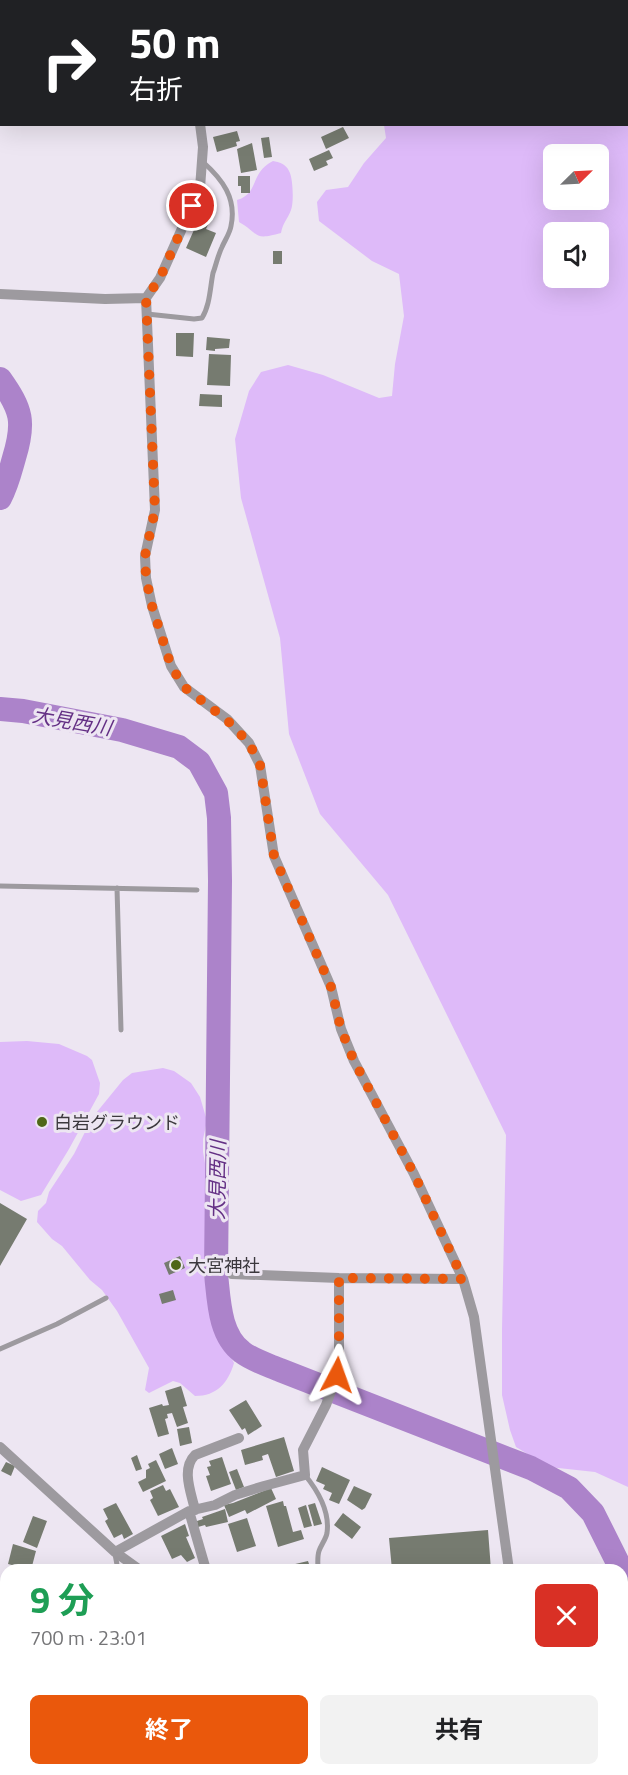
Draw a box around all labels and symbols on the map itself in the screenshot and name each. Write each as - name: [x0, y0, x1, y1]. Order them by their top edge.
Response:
- north arrow: [543, 144, 609, 210]
- pin: [166, 180, 217, 231]
- water label: 大見西川: [30, 699, 116, 744]
- place label: 白岩グラウンド: [54, 1109, 180, 1136]
- marker: 白岩グラウンド: [35, 1115, 49, 1129]
- water label: 大見西川: [201, 1138, 233, 1220]
- place label: 大宮神社: [188, 1252, 260, 1279]
- marker: 大宮神社: [169, 1258, 183, 1272]
- position arrow: [305, 1343, 369, 1407]

